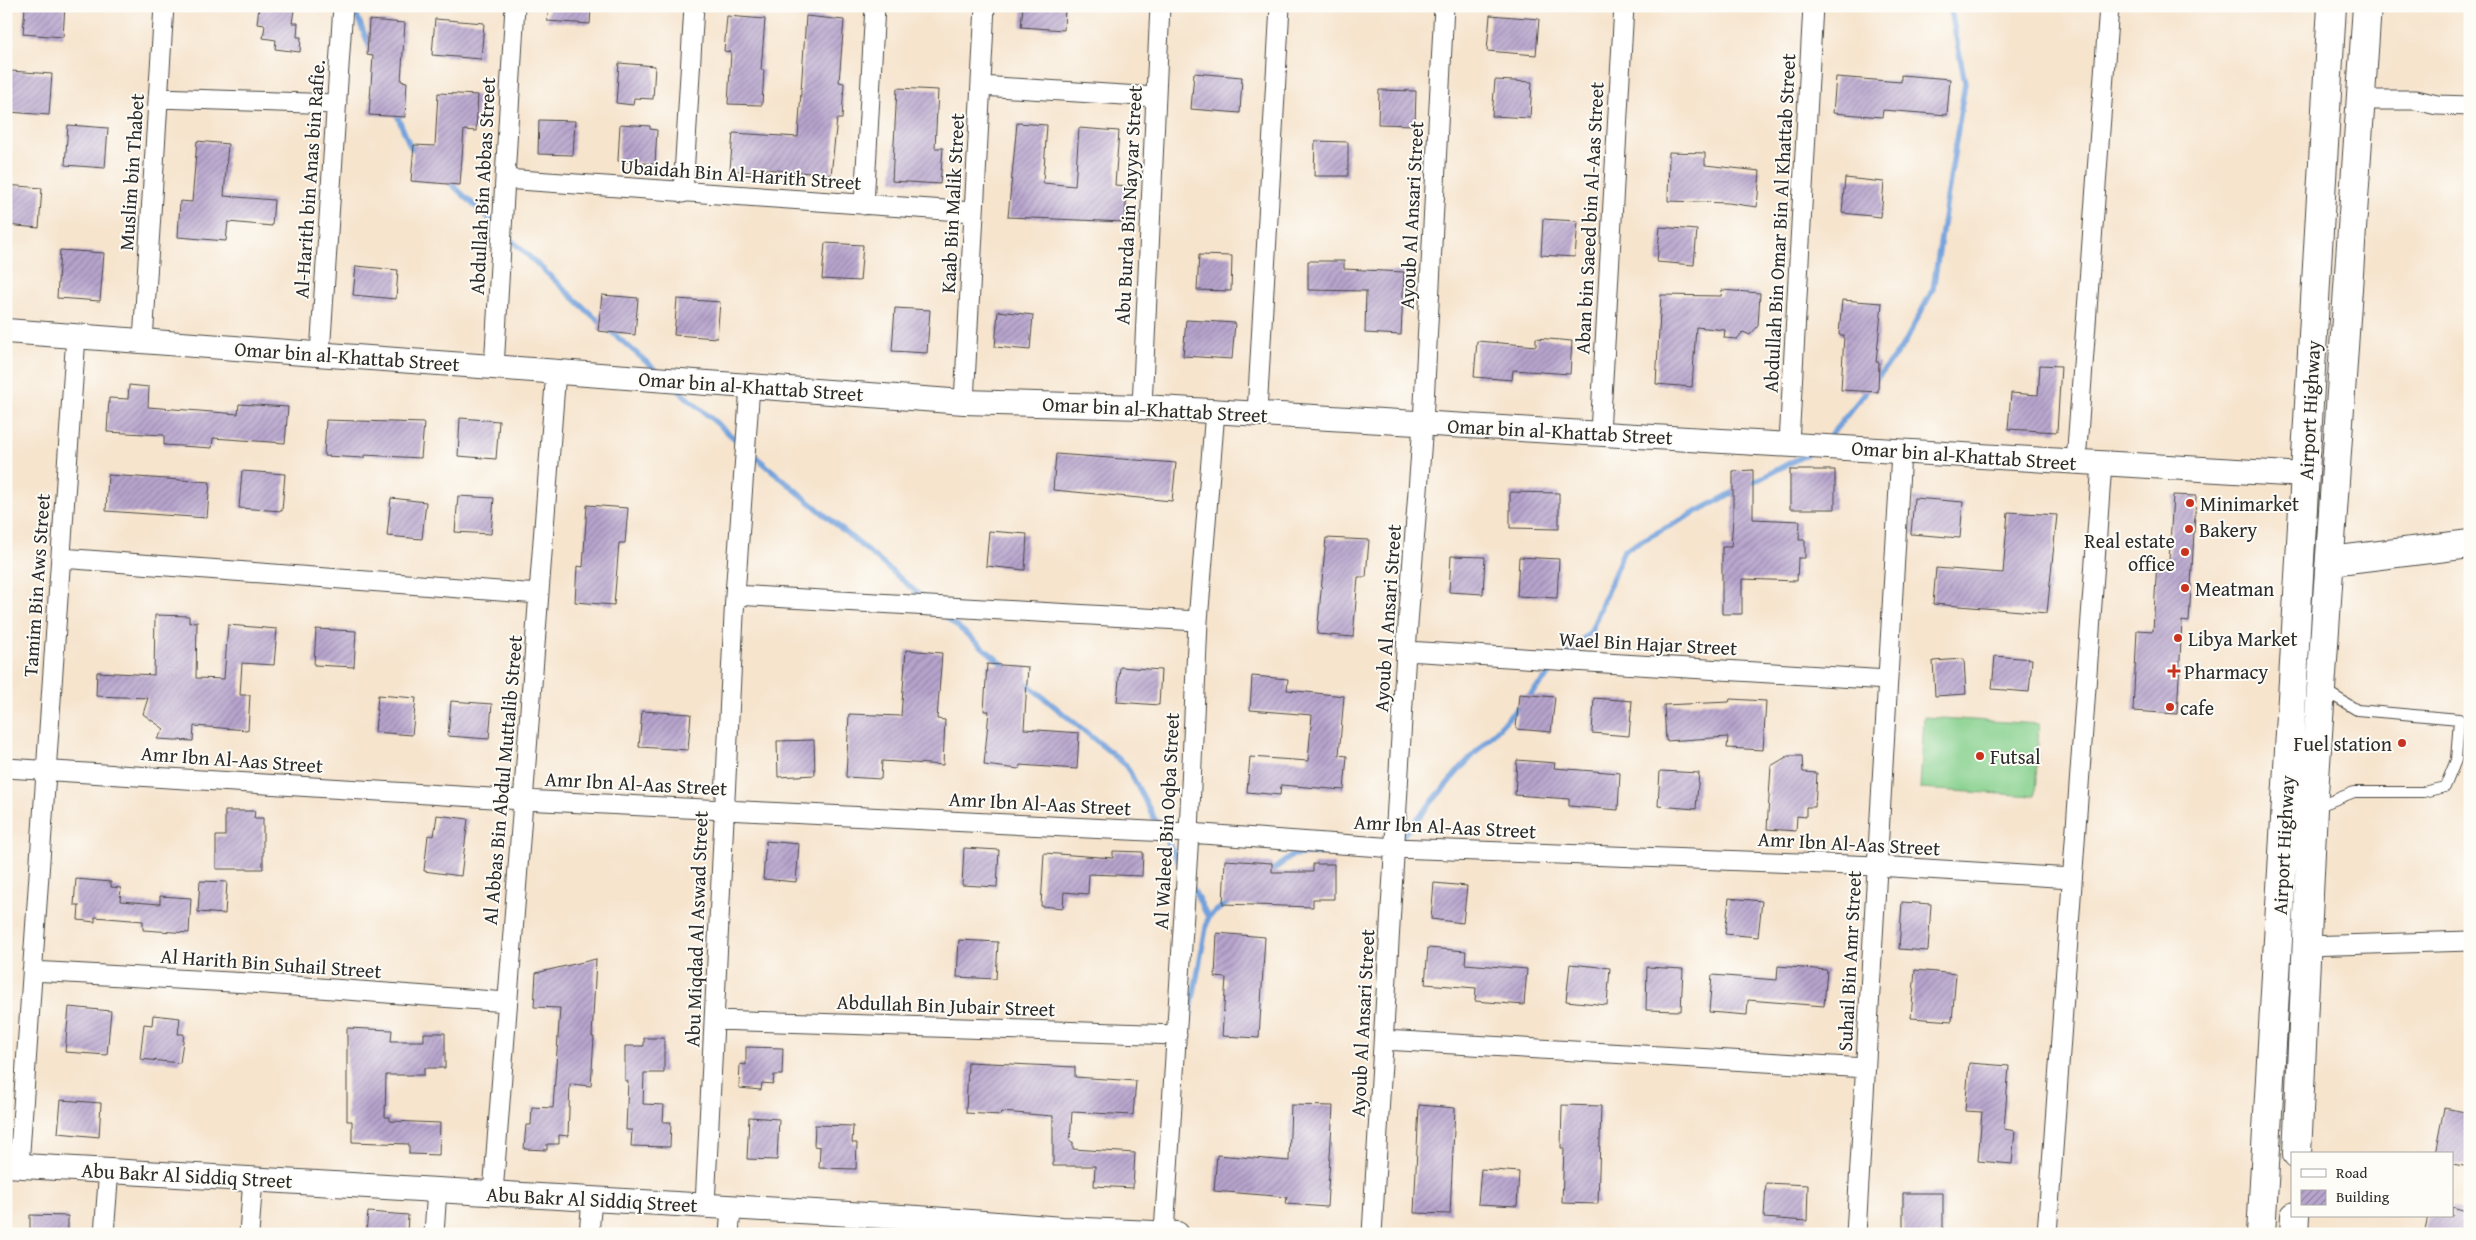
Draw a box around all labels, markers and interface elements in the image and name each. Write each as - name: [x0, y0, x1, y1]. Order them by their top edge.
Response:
- street label: Abdullah Bin Omar Bin Al Khattab Street: [1756, 53, 1802, 393]
- street label: Al-Harith bin Anas bin Rafie.: [286, 59, 332, 299]
- street label: Abdullah Bin Abbas Street: [462, 76, 502, 296]
- street label: Aban bin Saeed bin Al-Aas Street: [1567, 81, 1611, 355]
- street label: Abu Burda Bin Nayyar Street: [1107, 84, 1149, 326]
- street label: Muslim bin Thabet: [111, 92, 151, 252]
- street label: Kaab Bin Malik Street: [933, 112, 971, 294]
- street label: Ayoub Al Ansari Street: [1392, 120, 1430, 310]
- street label: Ubaidah Bin Al-Harith Street: [620, 151, 862, 197]
- street label: Omar bin al-Khattab Street: [233, 334, 461, 378]
- street label: Airport Highway: [2291, 339, 2327, 481]
- street label: Omar bin al-Khattab Street: [637, 364, 865, 408]
- street label: Omar bin al-Khattab Street: [1042, 389, 1268, 429]
- street label: Omar bin al-Khattab Street: [1447, 411, 1673, 451]
- street label: Omar bin al-Khattab Street: [1850, 433, 2078, 477]
- place label: Minimarket: [2200, 489, 2299, 518]
- street label: Tamim Bin Aws Street: [15, 492, 57, 678]
- marker: Minimarket: [2184, 497, 2196, 509]
- place label: Bakery: [2199, 515, 2257, 544]
- street label: Ayoub Al Ansari Street: [1366, 523, 1408, 713]
- marker: Bakery: [2183, 523, 2195, 535]
- place label: Real estate office: [2084, 526, 2175, 578]
- marker: Real estate office: [2179, 546, 2191, 558]
- place label: Meatman: [2195, 574, 2274, 603]
- marker: Meatman: [2179, 582, 2191, 594]
- street label: Wael Bin Hajar Street: [1558, 624, 1738, 662]
- place label: Libya Market: [2188, 624, 2298, 653]
- marker: Libya Market: [2172, 632, 2184, 644]
- street label: Al Abbas Bin Abdul Muttalib Street: [475, 634, 529, 926]
- place label: Pharmacy: [2184, 657, 2268, 686]
- marker: Pharmacy: [2168, 665, 2180, 677]
- place label: cafe: [2180, 693, 2214, 722]
- marker: cafe: [2164, 701, 2176, 713]
- street label: Al Waleed Bin Oqba Street: [1146, 712, 1186, 930]
- place label: Fuel station: [2293, 729, 2392, 758]
- marker: Fuel station: [2396, 737, 2408, 749]
- street label: Amr Ibn Al-Aas Street: [140, 738, 324, 780]
- place label: Futsal: [1990, 742, 2041, 771]
- marker: Futsal: [1974, 750, 1986, 762]
- street label: Amr Ibn Al-Aas Street: [544, 764, 728, 802]
- street label: Airport Highway: [2265, 774, 2301, 916]
- street label: Amr Ibn Al-Aas Street: [948, 784, 1132, 822]
- street label: Amr Ibn Al-Aas Street: [1353, 807, 1537, 845]
- street label: Abu Miqdad Al Aswad Street: [677, 810, 715, 1048]
- street label: Amr Ibn Al-Aas Street: [1757, 824, 1941, 862]
- street label: Suhail Bin Amr Street: [1830, 870, 1868, 1052]
- street label: Ayoub Al Ansari Street: [1343, 928, 1381, 1118]
- street label: Al Harith Bin Suhail Street: [160, 941, 382, 985]
- street label: Abdullah Bin Jubair Street: [836, 987, 1056, 1023]
- legend: [2291, 1152, 2454, 1218]
- street label: Abu Bakr Al Siddiq Street: [81, 1155, 293, 1195]
- text: Road: [2336, 1162, 2367, 1183]
- street label: Abu Bakr Al Siddiq Street: [486, 1179, 698, 1219]
- text: Building: [2336, 1186, 2390, 1207]

